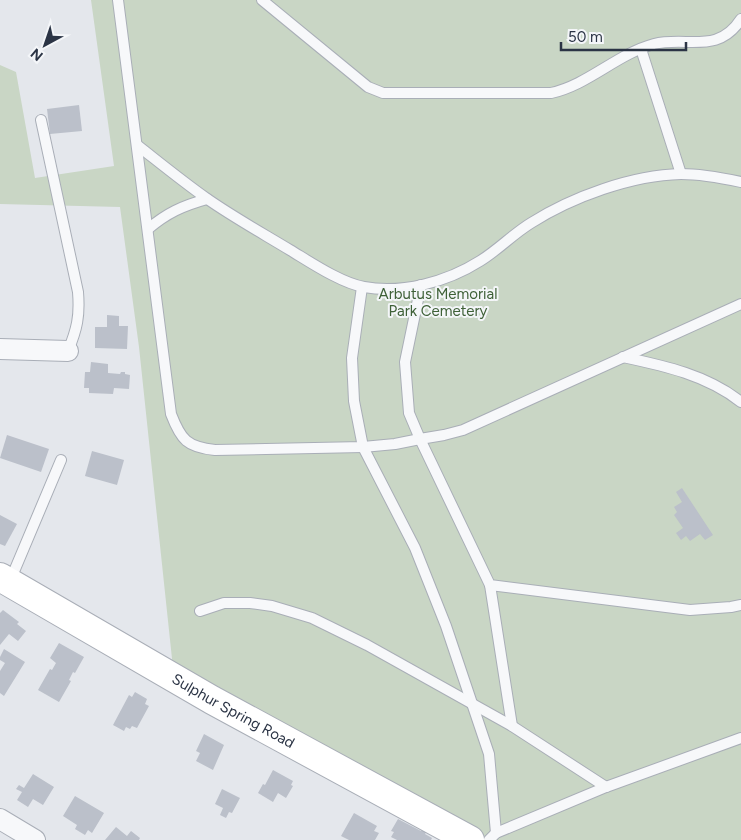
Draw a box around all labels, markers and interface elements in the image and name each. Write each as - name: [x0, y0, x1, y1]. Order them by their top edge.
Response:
- north arrow: [20, 20, 70, 70]
- scale bar: [561, 20, 686, 52]
- text: 50 m: [568, 28, 603, 46]
- text: N: [27, 45, 47, 65]
- park label: Arbutus Memorial Park Cemetery: [379, 285, 497, 320]
- street label: Sulphur Spring Road: [169, 670, 298, 752]

